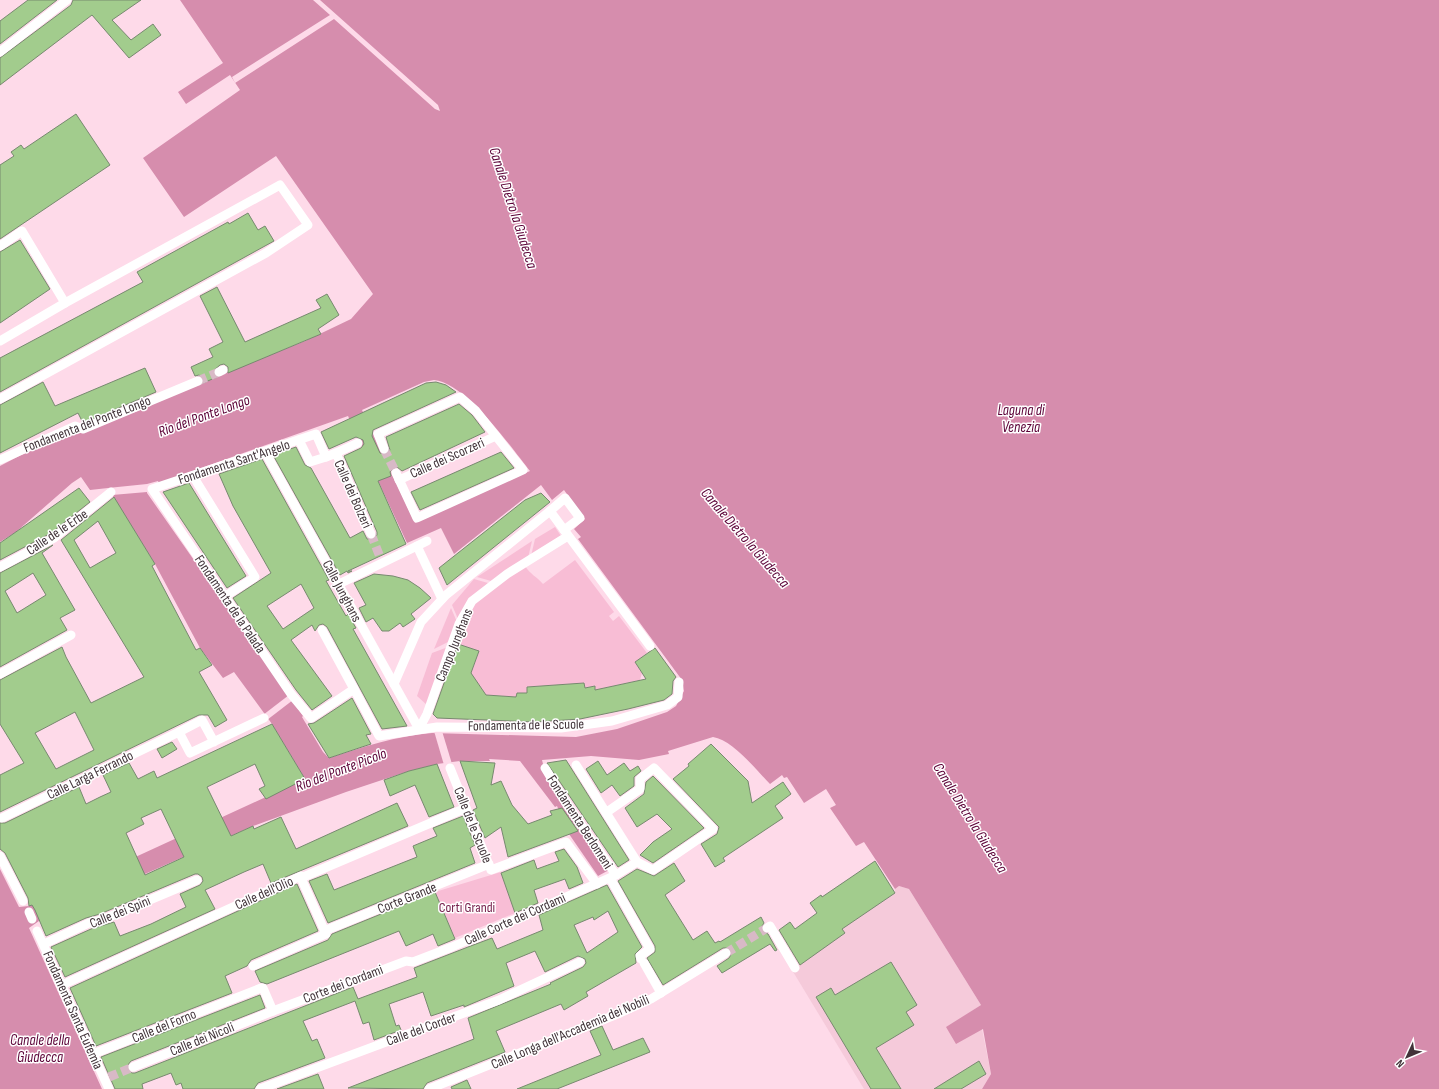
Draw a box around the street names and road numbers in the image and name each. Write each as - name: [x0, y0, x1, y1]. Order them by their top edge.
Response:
- street label: Fondamenta del Ponte Longo: [21, 392, 153, 456]
- street label: Calle dei Scorzeri: [407, 434, 487, 482]
- street label: Fondamenta Sant'Angelo: [176, 436, 292, 488]
- street label: Calle dei Bolzeri: [330, 457, 376, 531]
- street label: Calle de le Erbe: [23, 505, 91, 559]
- street label: Fondamenta de la Palada: [191, 552, 269, 656]
- street label: Calle Junghans: [319, 557, 365, 625]
- street label: Campo Junghans: [432, 606, 476, 684]
- street label: Fondamenta de le Scuole: [468, 715, 584, 735]
- street label: Calle Larga Ferrando: [44, 747, 136, 803]
- street label: Fondamenta Berlomeni: [543, 772, 617, 872]
- street label: Calle de le Scuole: [450, 784, 496, 866]
- street label: Calle dell'Olio: [232, 873, 296, 913]
- street label: Corte Grande: [375, 878, 439, 918]
- street label: Calle Corte dei Cordami: [462, 889, 568, 949]
- street label: Calle dei Spini: [87, 892, 153, 932]
- street label: Fondamenta Santa Eufemia: [39, 948, 107, 1072]
- street label: Corte dei Cordami: [301, 961, 385, 1007]
- street label: Calle Longa dell'Accademia dei Nobili: [488, 991, 652, 1073]
- street label: Calle del Forno: [129, 1005, 199, 1047]
- street label: Calle del Corder: [384, 1009, 458, 1049]
- street label: Calle dei Nicoli: [167, 1018, 237, 1060]

